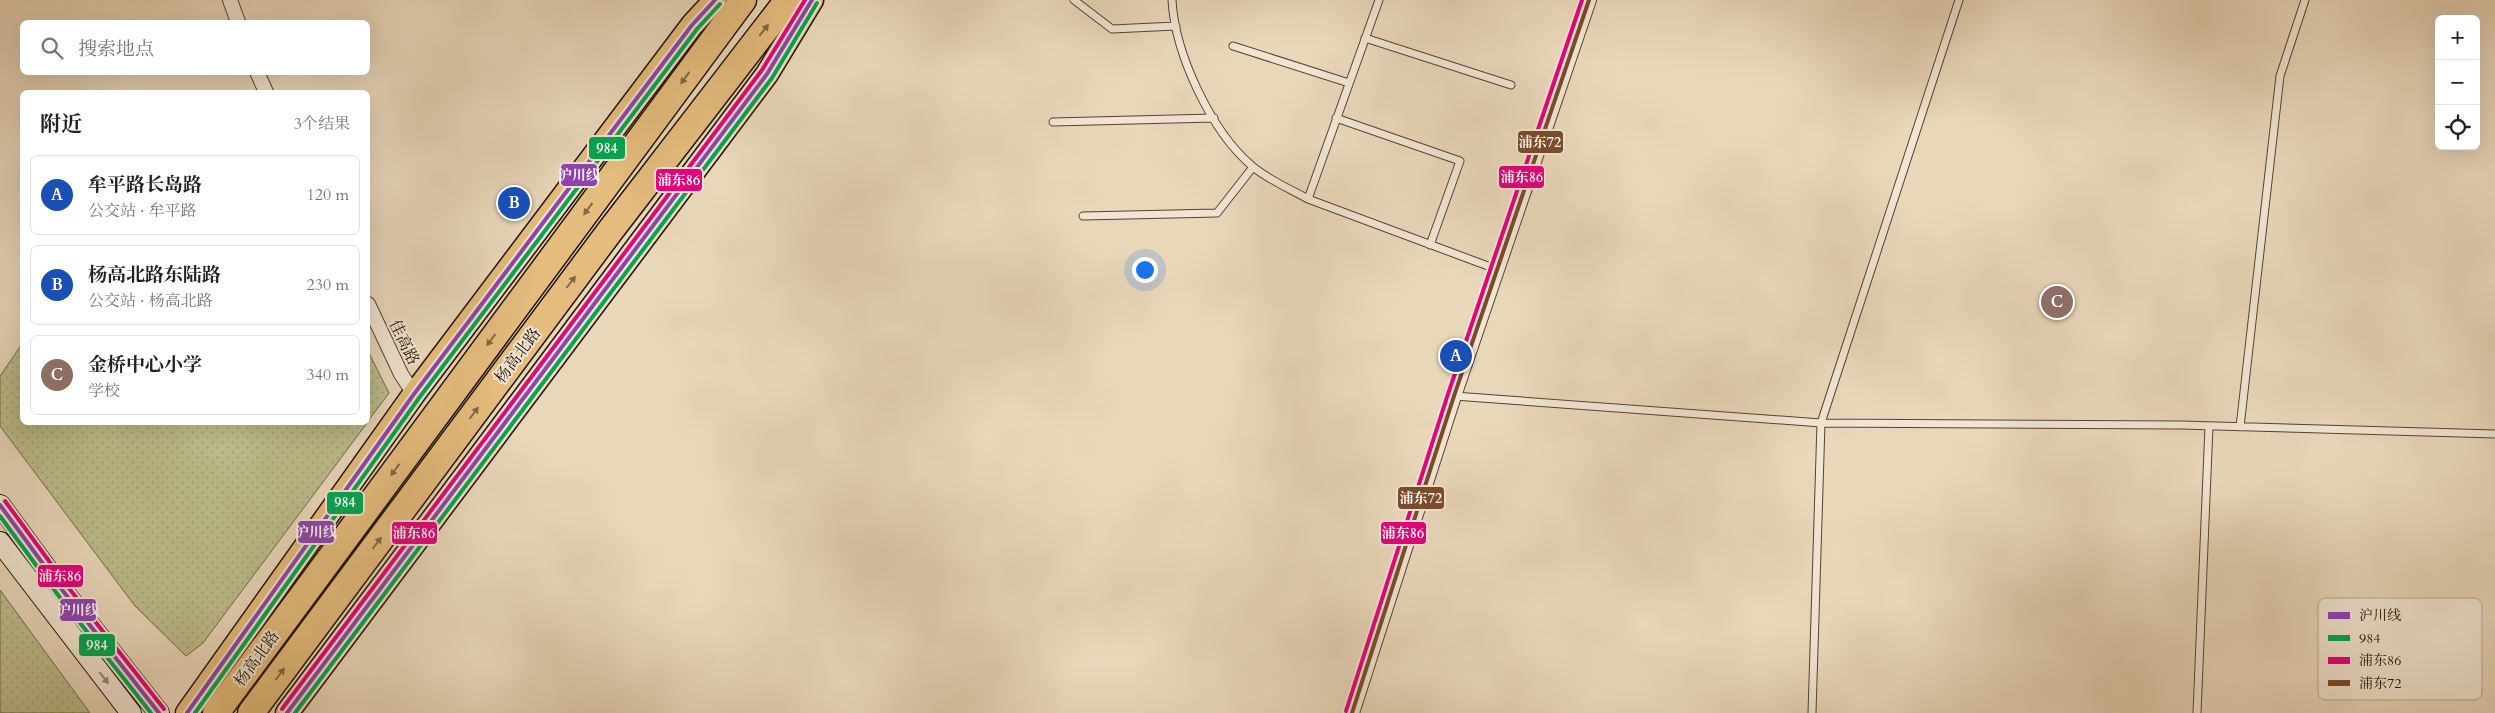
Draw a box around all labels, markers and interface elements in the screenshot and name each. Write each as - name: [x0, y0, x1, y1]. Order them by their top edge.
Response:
- map controls: [2435, 15, 2480, 150]
- button: +: [2435, 15, 2480, 60]
- search box: [20, 20, 370, 75]
- one-way arrow: [759, 24, 770, 37]
- icon: search: [38, 34, 66, 62]
- text: 搜索地点: [78, 36, 154, 62]
- button: −: [2435, 60, 2480, 105]
- one-way arrow: [679, 71, 690, 84]
- button: locate: [2435, 105, 2480, 150]
- text: 附近: [40, 110, 82, 139]
- text: 3个结果: [294, 113, 350, 135]
- line badge: 浦东72: [1517, 130, 1564, 154]
- text: 浦东72: [1519, 133, 1561, 152]
- line badge: 984: [588, 136, 626, 160]
- text: 984: [596, 139, 618, 158]
- line badge: 沪川线: [560, 163, 598, 187]
- line badge: 浦东86: [1498, 165, 1545, 189]
- text: 沪川线: [558, 166, 600, 185]
- line badge: 浦东86: [655, 168, 703, 192]
- text: 浦东86: [1501, 168, 1543, 187]
- text: 浦东86: [658, 171, 700, 190]
- text: 牟平路长岛路: [88, 172, 202, 198]
- text: A: [51, 184, 63, 206]
- text: 120 m: [307, 184, 349, 206]
- pin: B: [498, 184, 530, 222]
- text: 公交站 · 牟平路: [88, 200, 197, 222]
- one-way arrow: [583, 202, 593, 216]
- your location: [1132, 257, 1158, 283]
- text: 杨高北路东陆路: [88, 262, 221, 288]
- text: B: [51, 274, 63, 296]
- text: 230 m: [307, 274, 349, 296]
- one-way arrow: [566, 276, 576, 289]
- pin: C: [2041, 283, 2073, 321]
- text: 公交站 · 杨高北路: [88, 290, 213, 312]
- street label: 佳高路: [384, 316, 425, 369]
- street label: 杨高北路: [490, 323, 546, 388]
- one-way arrow: [487, 333, 497, 346]
- pin: A: [1440, 337, 1472, 375]
- text: 金桥中心小学: [88, 352, 202, 378]
- text: C: [51, 364, 63, 386]
- text: 340 m: [307, 364, 349, 386]
- text: 学校: [88, 380, 120, 402]
- one-way arrow: [469, 406, 479, 420]
- one-way arrow: [390, 463, 400, 477]
- line badge: 浦东72: [1397, 486, 1445, 510]
- text: 浦东72: [1400, 489, 1442, 508]
- line badge: 984: [326, 491, 364, 515]
- text: 984: [334, 493, 356, 512]
- line badge: 沪川线: [297, 520, 335, 544]
- line badge: 浦东86: [391, 521, 438, 545]
- line badge: 浦东86: [1380, 521, 1427, 545]
- text: 沪川线: [295, 523, 337, 542]
- text: 浦东86: [393, 524, 435, 543]
- text: 浦东86: [1382, 524, 1424, 543]
- one-way arrow: [372, 536, 382, 550]
- line badge: 浦东86: [37, 564, 84, 588]
- text: 浦东86: [39, 567, 81, 586]
- line badge: 沪川线: [59, 598, 97, 622]
- legend: [2318, 598, 2482, 700]
- text: 沪川线: [57, 601, 99, 620]
- text: 沪川线: [2359, 606, 2401, 625]
- street label: 杨高北路: [229, 626, 285, 691]
- text: 984: [2359, 629, 2381, 648]
- line badge: 984: [78, 633, 116, 657]
- text: 984: [86, 636, 108, 655]
- text: 浦东86: [2359, 651, 2401, 670]
- one-way arrow: [275, 668, 286, 681]
- one-way arrow: [99, 671, 110, 684]
- text: 浦东72: [2359, 674, 2401, 693]

